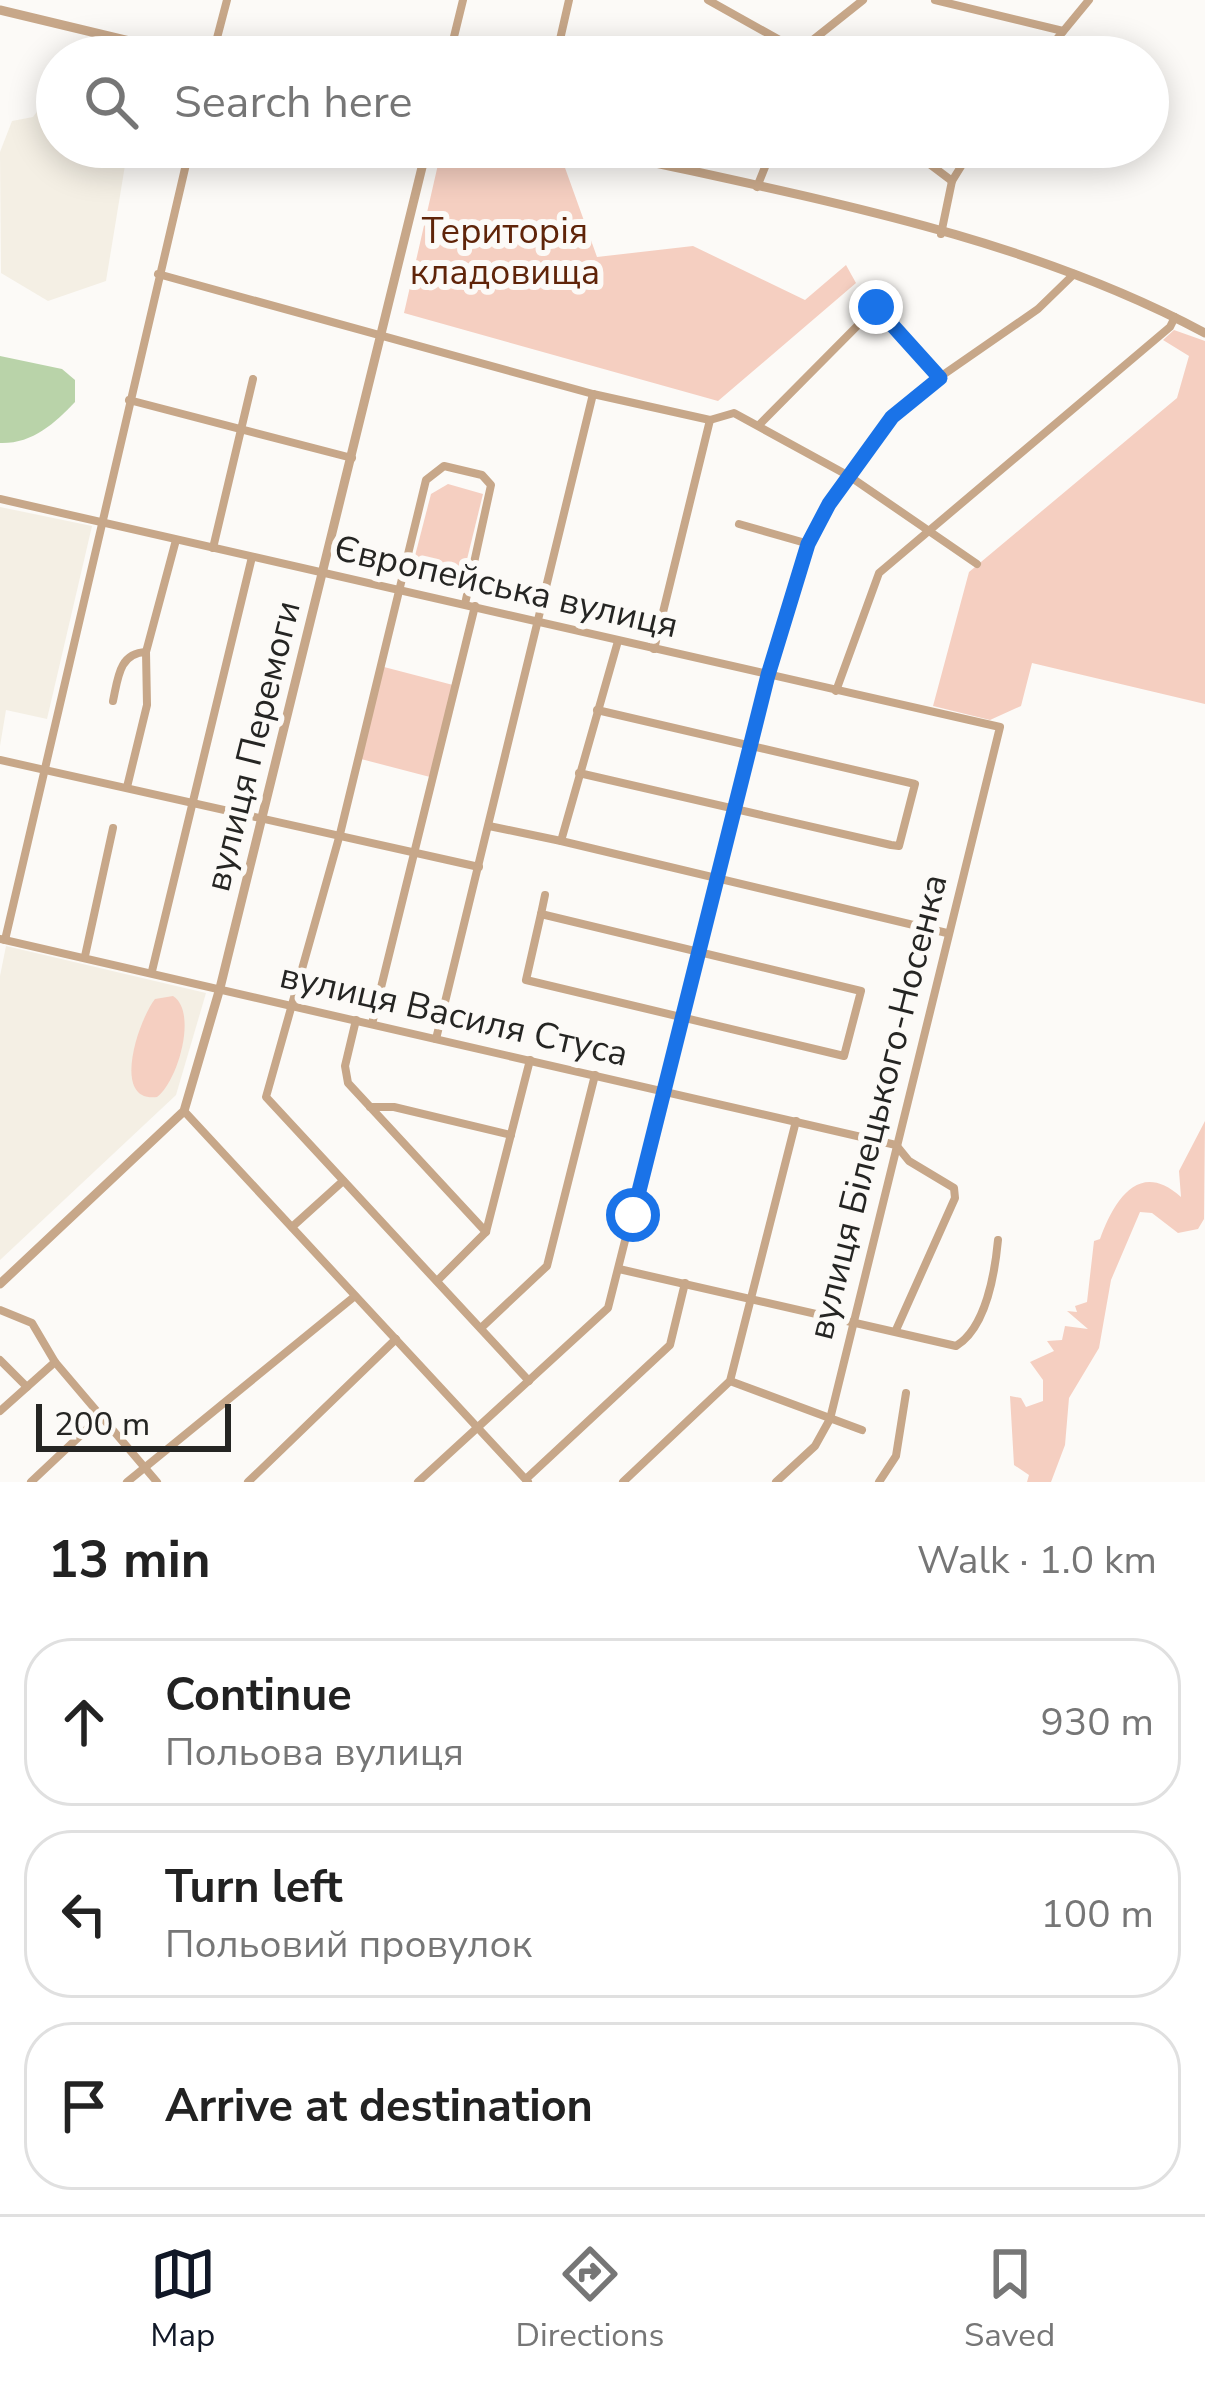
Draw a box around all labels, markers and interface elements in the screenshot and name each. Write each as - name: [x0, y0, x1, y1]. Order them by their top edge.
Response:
- search box: [36, 36, 1169, 168]
- icon: search: [78, 69, 144, 135]
- text: Search here: [174, 72, 413, 133]
- park label: Територія кладовища: [410, 207, 600, 297]
- route end: [849, 280, 903, 334]
- street label: Європейська вулиця: [329, 524, 683, 650]
- street label: вулиця Перемоги: [193, 596, 313, 896]
- street label: вулиця Білецького-Носенка: [796, 869, 960, 1345]
- street label: вулиця Василя Стуса: [275, 951, 633, 1079]
- route start: [606, 1188, 660, 1242]
- scale bar: [36, 1398, 231, 1451]
- text: 200 m: [54, 1402, 150, 1447]
- text: 13 min: [48, 1525, 211, 1595]
- text: Walk · 1.0 km: [917, 1534, 1157, 1587]
- text: Continue: [165, 1665, 352, 1726]
- icon: ahead: [51, 1689, 117, 1755]
- text: 930 m: [1040, 1696, 1154, 1749]
- text: Польова вулиця: [165, 1726, 464, 1779]
- text: Turn left: [165, 1857, 343, 1918]
- icon: left: [51, 1881, 117, 1947]
- text: 100 m: [1040, 1888, 1154, 1941]
- text: Польовий провулок: [165, 1918, 532, 1971]
- icon: arrive: [51, 2073, 117, 2139]
- text: Arrive at destination: [165, 2076, 593, 2137]
- tab: Map: [150, 2241, 216, 2358]
- tab: Directions: [516, 2241, 664, 2358]
- tab: Saved: [964, 2241, 1055, 2358]

